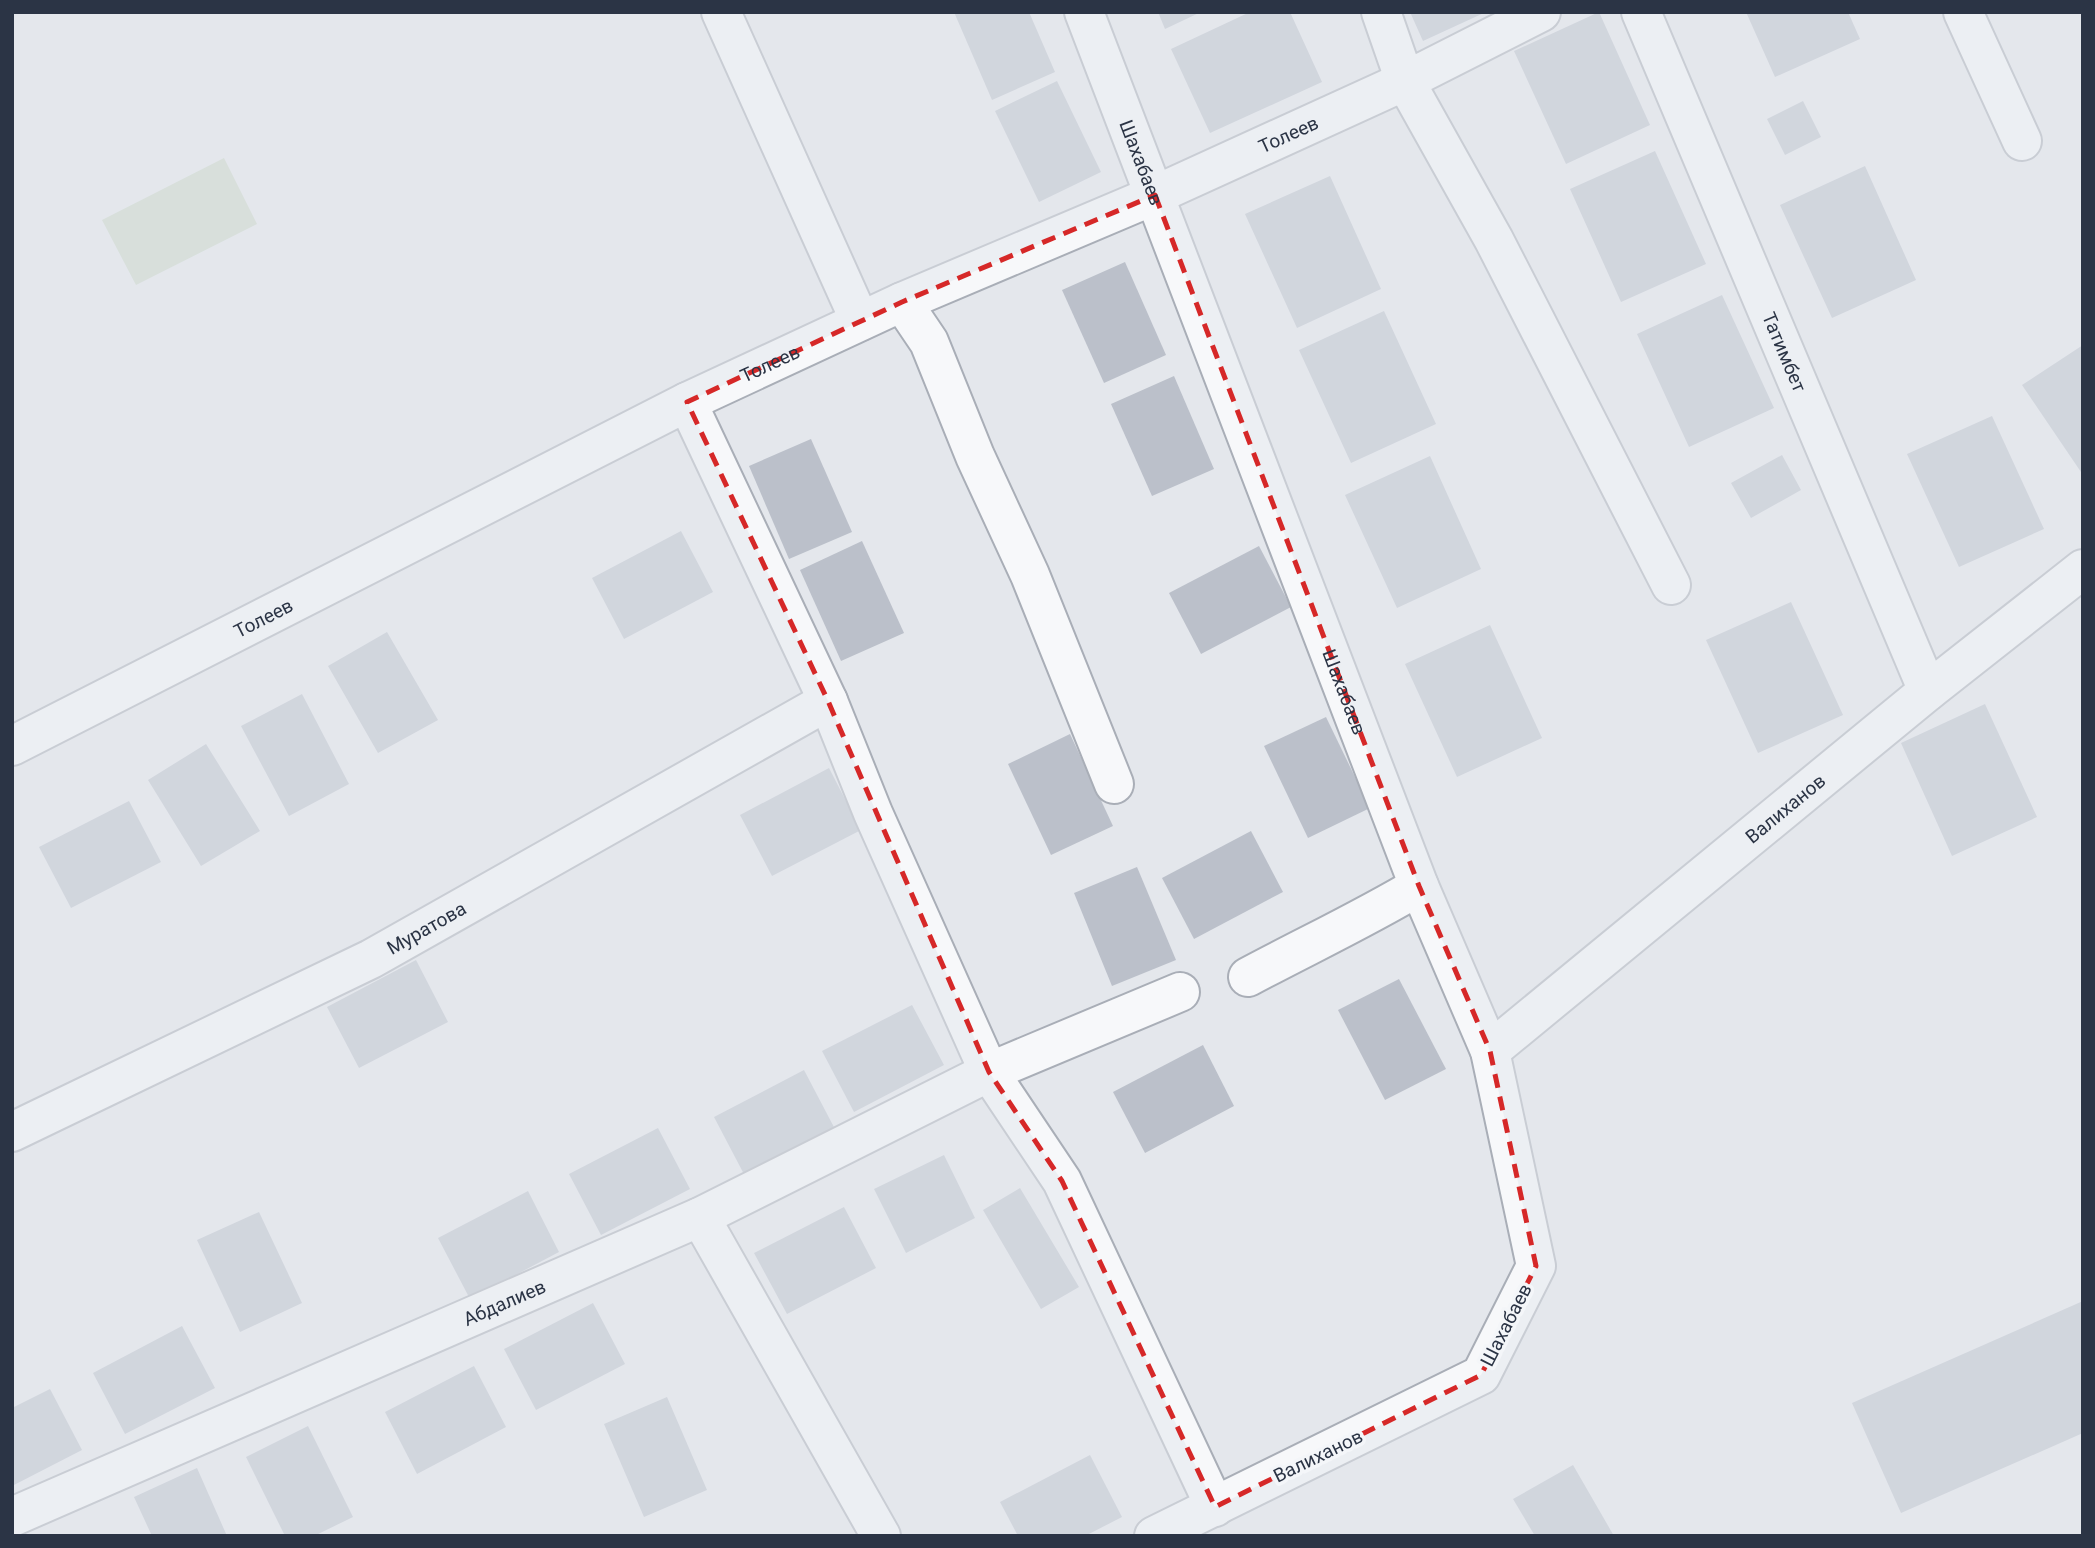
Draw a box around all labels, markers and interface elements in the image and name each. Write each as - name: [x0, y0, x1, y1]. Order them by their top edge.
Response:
- street label: Толеев: [1255, 111, 1322, 158]
- street label: Шахабаев: [1115, 116, 1168, 208]
- street label: Татимбет: [1758, 309, 1812, 395]
- street label: Толеев: [736, 340, 803, 387]
- street label: Толеев: [230, 593, 297, 643]
- street label: Шахабаев: [1318, 646, 1371, 738]
- street label: Валиханов: [1740, 769, 1830, 848]
- street label: Муратова: [383, 896, 470, 959]
- street label: Абдалиев: [460, 1274, 549, 1330]
- street label: Шахабаев: [1475, 1280, 1537, 1370]
- street label: Валиханов: [1270, 1425, 1366, 1487]

